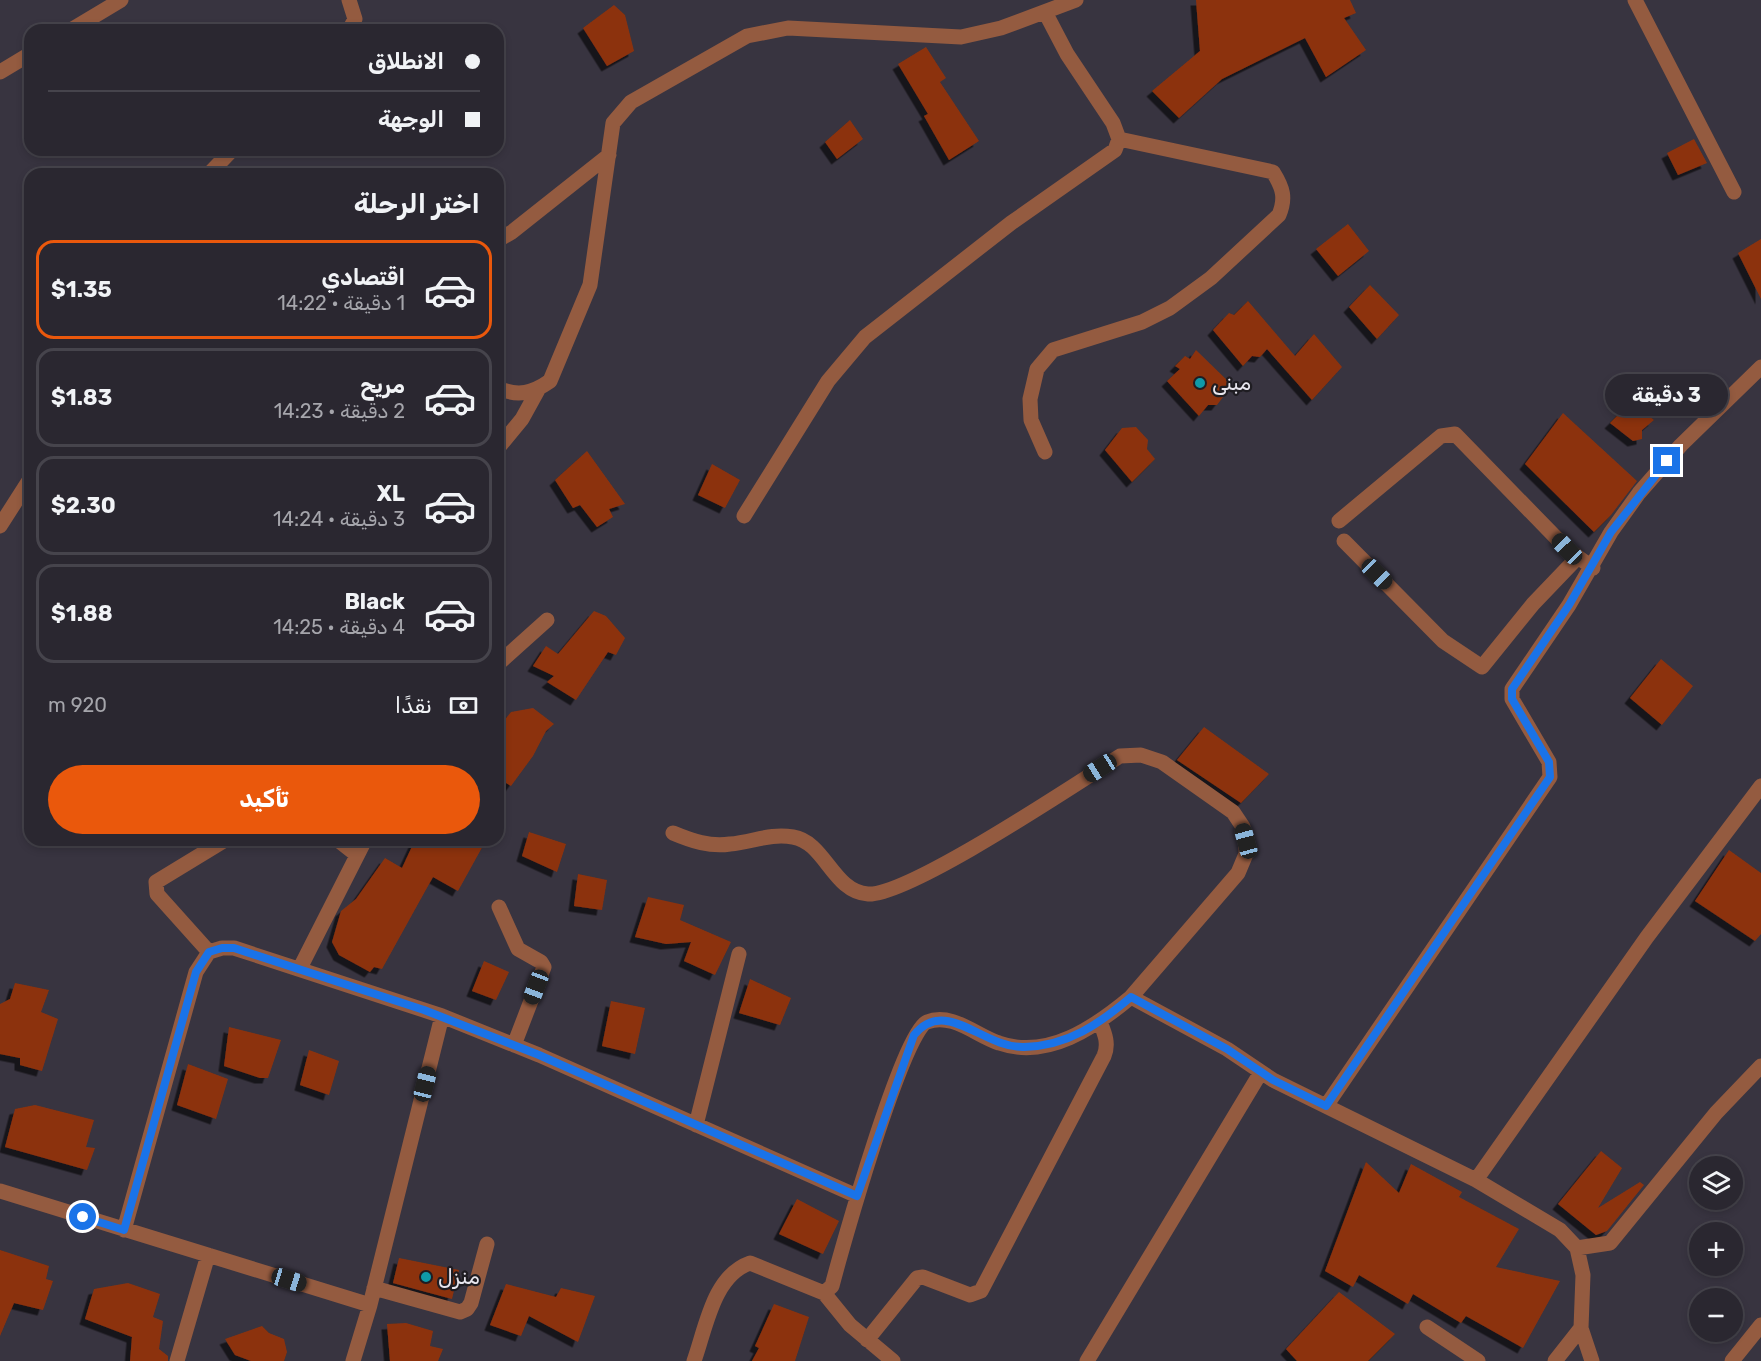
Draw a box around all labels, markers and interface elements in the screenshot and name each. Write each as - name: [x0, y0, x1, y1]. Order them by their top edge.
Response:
- text: الانطلاق: [368, 48, 444, 75]
- text: الوجهة: [378, 106, 444, 133]
- text: اختر الرحلة: [354, 188, 480, 220]
- icon: car: [423, 263, 477, 317]
- text: اقتصادي: [322, 264, 405, 291]
- text: $1.35: [51, 276, 112, 303]
- text: 1 دقيقة · 14:22: [277, 291, 405, 315]
- place label: مبنى: [1212, 370, 1251, 395]
- icon: car: [423, 371, 477, 425]
- text: مريح: [360, 372, 405, 399]
- callout: 3 دقيقة: [1606, 374, 1728, 416]
- marker: مبنى: [1193, 376, 1207, 390]
- text: 3 دقيقة: [1632, 383, 1701, 407]
- text: $1.83: [51, 384, 112, 411]
- text: 2 دقيقة · 14:23: [274, 399, 405, 423]
- route end: [1653, 447, 1680, 474]
- icon: car: [423, 479, 477, 533]
- text: XL: [377, 480, 405, 507]
- text: $2.30: [51, 492, 116, 519]
- text: 3 دقيقة · 14:24: [273, 507, 405, 531]
- car: [1548, 530, 1586, 568]
- car: [1358, 555, 1396, 593]
- icon: car: [423, 587, 477, 641]
- text: Black: [344, 588, 405, 615]
- text: $1.88: [51, 600, 113, 627]
- text: 4 دقيقة · 14:25: [273, 615, 405, 639]
- icon: cash: [447, 689, 480, 722]
- text: نقدًا: [395, 692, 432, 719]
- text: 920 m: [48, 693, 107, 717]
- car: [1080, 751, 1120, 785]
- button: تأكيد: [48, 765, 480, 834]
- car: [1233, 821, 1259, 861]
- car: [521, 967, 551, 1007]
- car: [412, 1064, 438, 1104]
- map controls: [1689, 1156, 1743, 1342]
- button: layers: [1689, 1156, 1743, 1210]
- route start: [69, 1203, 96, 1230]
- button: +: [1689, 1222, 1743, 1276]
- place label: منزل: [438, 1264, 480, 1289]
- car: [269, 1266, 309, 1294]
- marker: منزل: [419, 1270, 433, 1284]
- button: −: [1689, 1288, 1743, 1342]

